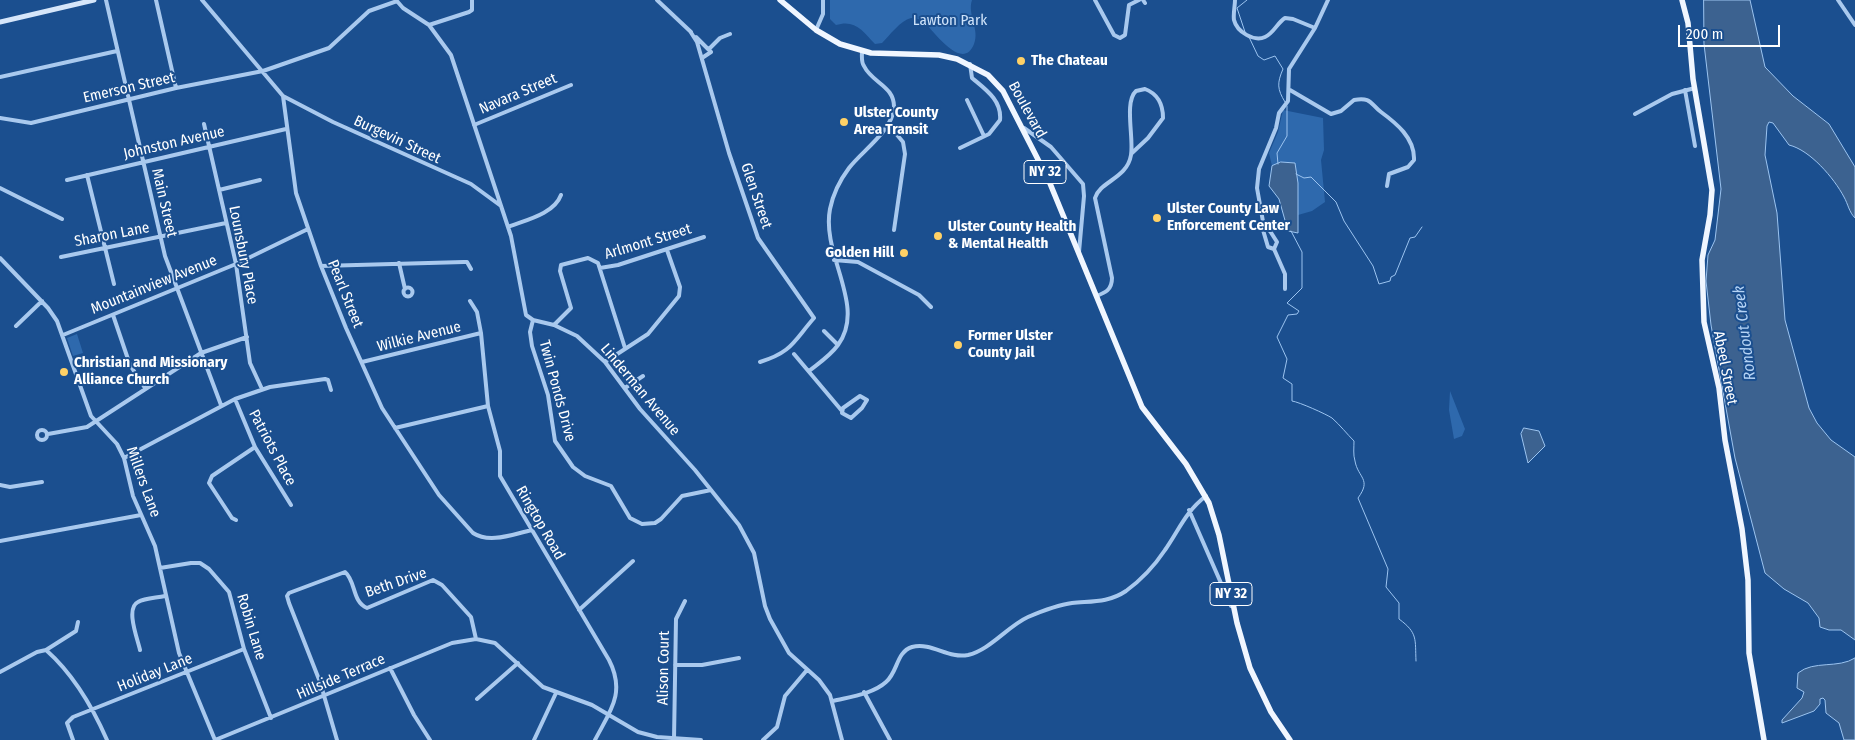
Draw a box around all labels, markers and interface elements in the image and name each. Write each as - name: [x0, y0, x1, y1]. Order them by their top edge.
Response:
- park label: Lawton Park: [913, 12, 987, 30]
- scale bar: [1680, 15, 1782, 47]
- text: 200 m: [1686, 25, 1723, 43]
- place label: The Chateau: [1031, 52, 1108, 70]
- marker: The Chateau: [1015, 55, 1027, 67]
- street label: Emerson Street: [81, 69, 177, 107]
- street label: Navara Street: [476, 70, 560, 118]
- street label: Boulevard: [1004, 79, 1050, 141]
- place label: Ulster County Area Transit: [854, 104, 938, 139]
- street label: Burgevin Street: [351, 112, 443, 168]
- marker: Ulster County Area Transit: [838, 116, 850, 128]
- street label: Johnston Avenue: [122, 123, 226, 163]
- road number: NY 32: [1024, 160, 1066, 183]
- street label: Glen Street: [736, 161, 776, 231]
- street label: Main Street: [147, 167, 181, 239]
- place label: Ulster County Law Enforcement Center: [1167, 200, 1290, 235]
- street label: Lounsbury Place: [225, 204, 261, 306]
- marker: Ulster County Law Enforcement Center: [1151, 212, 1163, 224]
- place label: Ulster County Health & Mental Health: [948, 218, 1076, 253]
- street label: Sharon Lane: [73, 219, 151, 251]
- street label: Arlmont Street: [602, 220, 694, 264]
- marker: Ulster County Health & Mental Health: [932, 230, 944, 242]
- place label: Golden Hill: [825, 244, 894, 262]
- marker: Golden Hill: [898, 247, 910, 259]
- street label: Mountainview Avenue: [88, 251, 220, 319]
- street label: Pearl Street: [323, 257, 367, 331]
- water label: Rondout Creek: [1730, 285, 1760, 381]
- street label: Wilkie Avenue: [375, 318, 463, 356]
- place label: Former Ulster County Jail: [968, 327, 1053, 362]
- street label: Abeel Street: [1709, 329, 1741, 407]
- street label: Twin Ponds Drive: [535, 338, 579, 444]
- marker: Former Ulster County Jail: [952, 339, 964, 351]
- street label: Linderman Avenue: [596, 340, 684, 440]
- place label: Christian and Missionary Alliance Church: [74, 354, 227, 389]
- marker: Christian and Missionary Alliance Church: [58, 366, 70, 378]
- street label: Patriots Place: [244, 407, 300, 489]
- street label: Millers Lane: [122, 444, 164, 520]
- street label: Ringtop Road: [512, 483, 568, 563]
- street label: Beth Drive: [363, 564, 429, 602]
- road number: NY 32: [1210, 582, 1252, 606]
- street label: Robin Lane: [232, 592, 270, 662]
- street label: Alison Court: [654, 631, 674, 705]
- street label: Holiday Lane: [115, 650, 195, 696]
- street label: Hillside Terrace: [294, 650, 388, 704]

